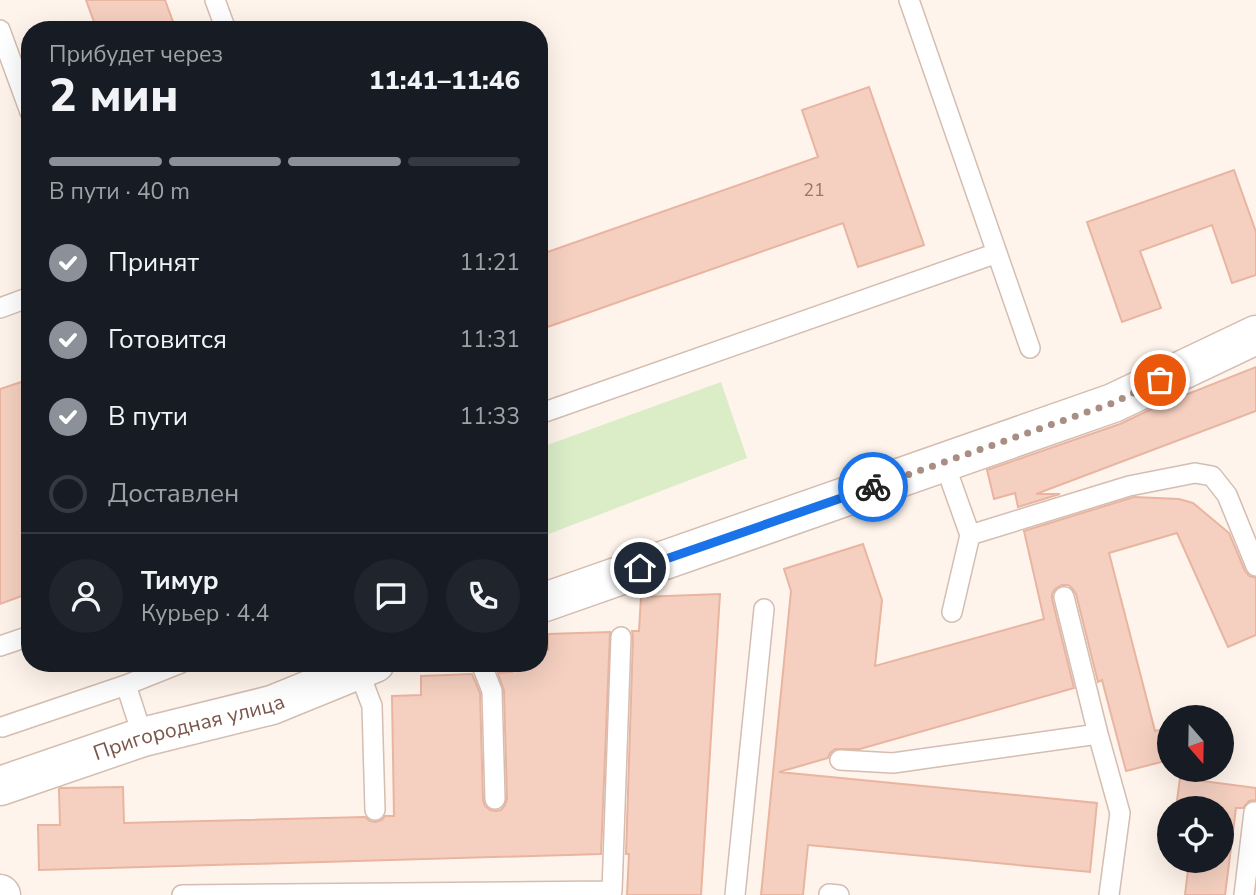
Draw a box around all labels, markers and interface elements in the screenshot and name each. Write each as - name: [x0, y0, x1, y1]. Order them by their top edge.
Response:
- text: Прибудет через: [49, 39, 223, 70]
- text: 11:41–11:46: [369, 63, 520, 98]
- text: 2 мин: [49, 64, 178, 127]
- text: В пути · 40 m: [49, 176, 190, 207]
- house number: 21: [803, 178, 825, 202]
- icon: check: [49, 244, 87, 282]
- text: Принят: [108, 245, 199, 280]
- text: 11:21: [460, 247, 520, 278]
- icon: check: [49, 321, 87, 359]
- text: Готовится: [108, 322, 227, 357]
- text: 11:31: [460, 324, 520, 355]
- pin: [1130, 350, 1190, 410]
- icon: bag: [1141, 361, 1179, 399]
- icon: check: [49, 398, 87, 436]
- text: В пути: [108, 399, 188, 434]
- text: 11:33: [460, 401, 520, 432]
- courier: [838, 452, 908, 522]
- icon: bike: [854, 468, 892, 506]
- text: Доставлен: [108, 476, 239, 511]
- pin: [610, 538, 670, 598]
- icon: home: [621, 549, 659, 587]
- button: person: [49, 559, 123, 633]
- button: chat: [354, 559, 428, 633]
- button: phone: [446, 559, 520, 633]
- text: Тимур: [141, 563, 219, 598]
- text: Курьер · 4.4: [141, 598, 269, 629]
- street label: Пригородная улица: [89, 687, 289, 767]
- north arrow: [1157, 705, 1234, 782]
- map controls: [1157, 705, 1234, 873]
- button: locate: [1157, 796, 1234, 873]

